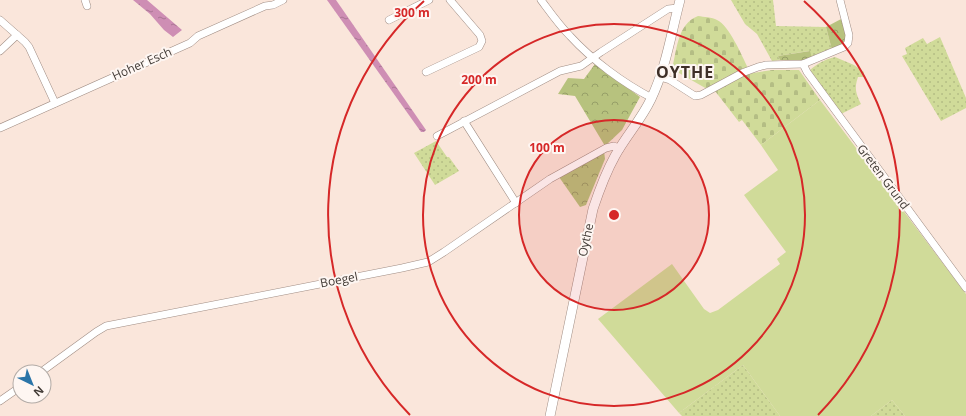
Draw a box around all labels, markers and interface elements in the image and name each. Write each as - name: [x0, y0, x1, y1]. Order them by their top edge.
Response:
- text: 300 m: [394, 4, 430, 21]
- street label: Hoher Esch: [109, 43, 174, 84]
- district label: OYTHE: [656, 61, 714, 83]
- text: 200 m: [461, 71, 497, 88]
- text: 100 m: [529, 139, 565, 156]
- street label: Greten Grund: [853, 141, 914, 213]
- centre of rings: [607, 208, 621, 222]
- street label: Oythe: [574, 221, 597, 258]
- street label: Boegel: [319, 268, 359, 291]
- north arrow: [12, 364, 52, 404]
- text: N: [31, 383, 48, 400]

